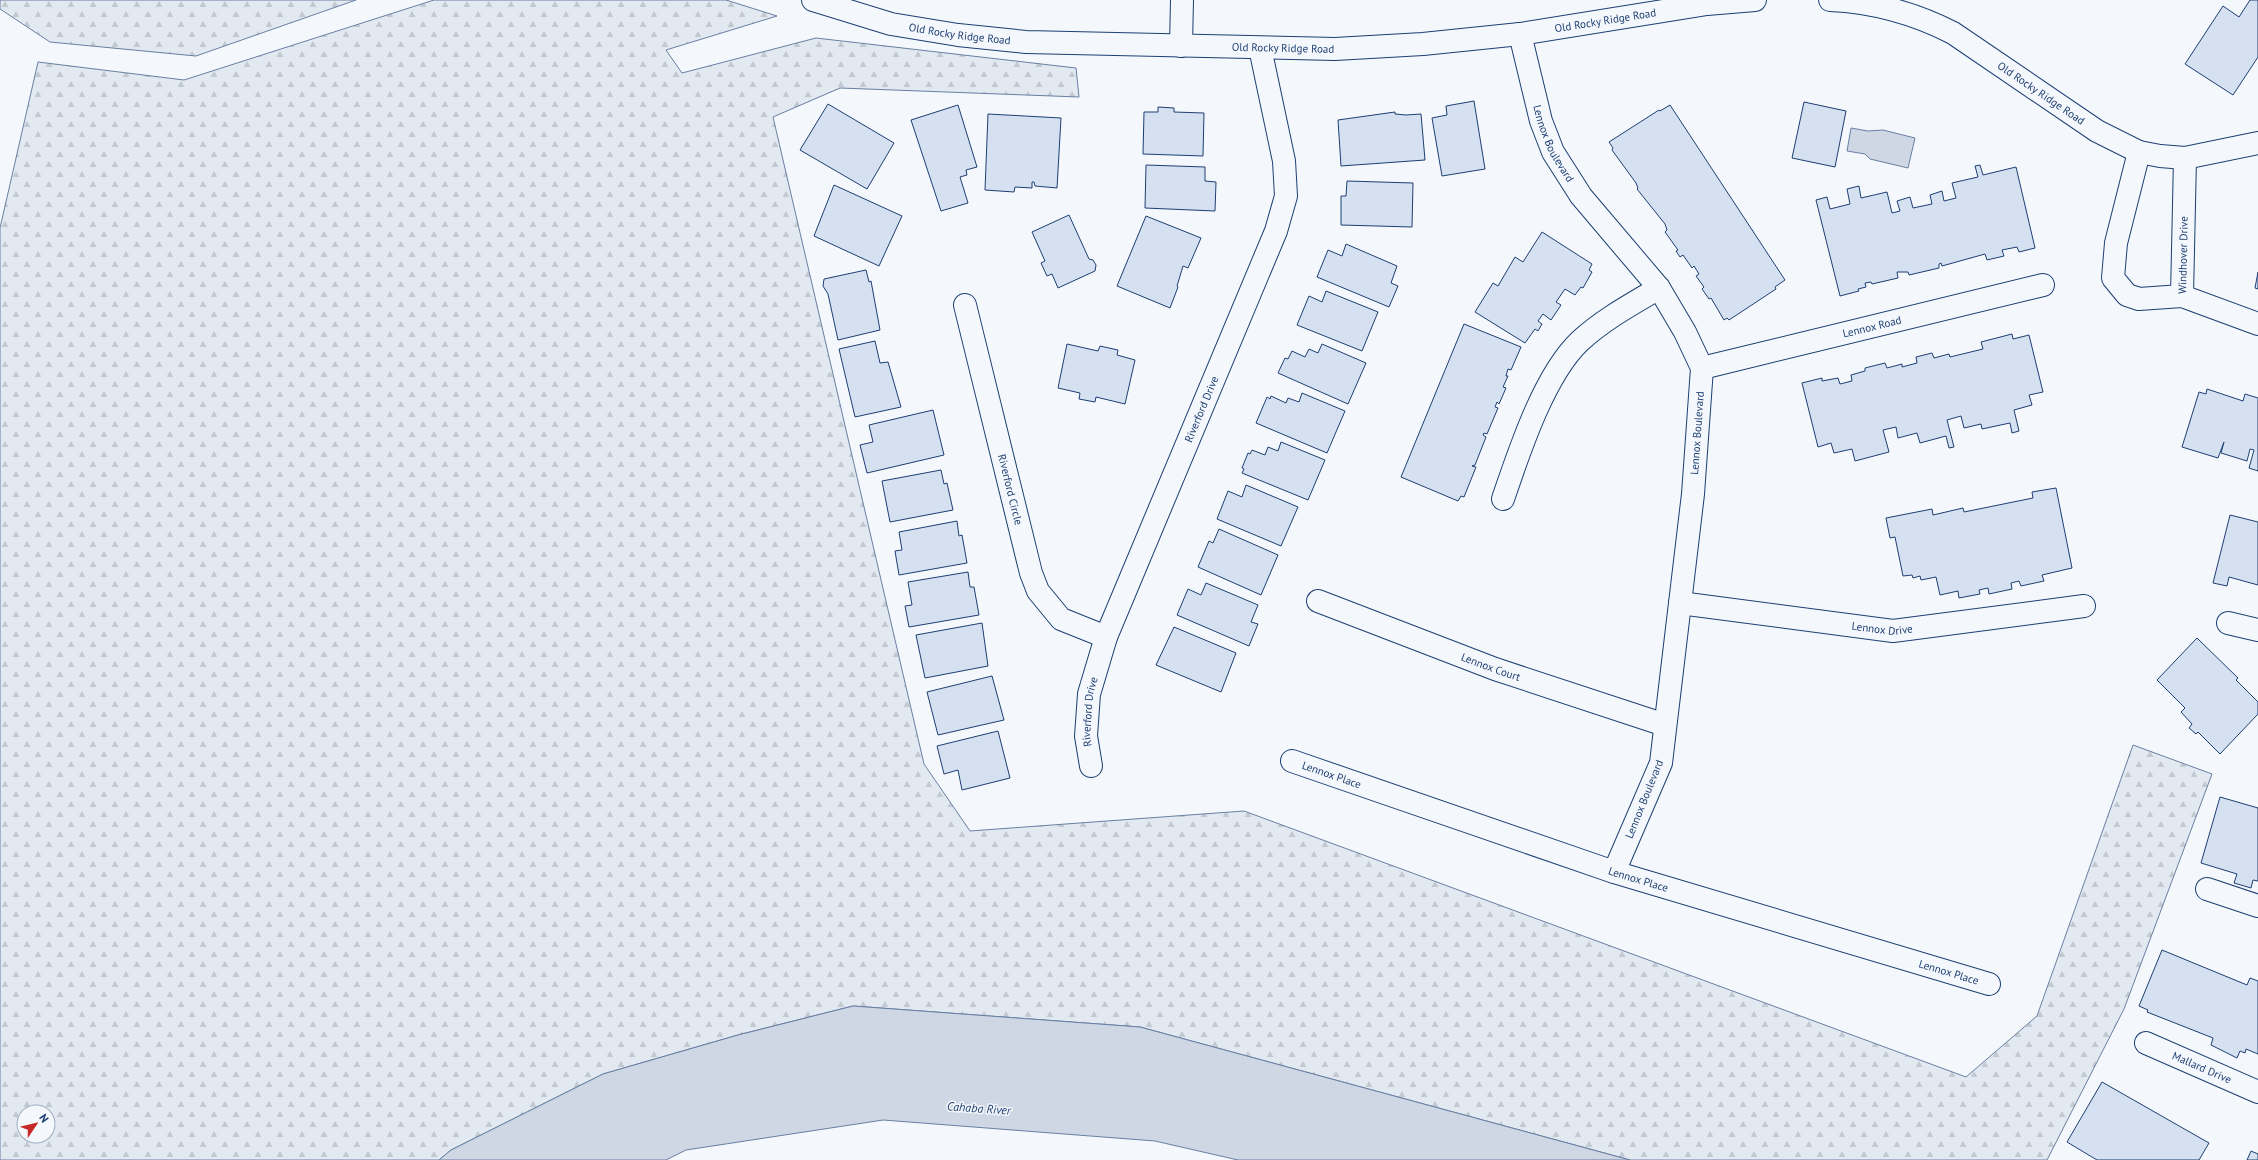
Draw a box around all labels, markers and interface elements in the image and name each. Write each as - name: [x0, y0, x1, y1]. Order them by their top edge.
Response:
- street label: Old Rocky Ridge Road: [1554, 5, 1657, 35]
- street label: Old Rocky Ridge Road: [908, 20, 1011, 47]
- street label: Old Rocky Ridge Road: [1232, 40, 1335, 56]
- street label: Old Rocky Ridge Road: [1995, 58, 2088, 128]
- street label: Lennox Boulevard: [1530, 103, 1577, 185]
- street label: Windhover Drive: [2175, 215, 2191, 294]
- street label: Lennox Road: [1841, 313, 1903, 341]
- street label: Riverford Drive: [1181, 374, 1222, 444]
- street label: Lennox Boulevard: [1687, 391, 1707, 475]
- street label: Riverford Circle: [995, 453, 1026, 527]
- street label: Lennox Drive: [1851, 619, 1914, 638]
- street label: Lennox Court: [1459, 650, 1523, 684]
- street label: Riverford Drive: [1079, 675, 1101, 748]
- street label: Lennox Boulevard: [1622, 757, 1666, 840]
- street label: Lennox Place: [1300, 758, 1364, 792]
- street label: Lennox Place: [1607, 864, 1670, 895]
- street label: Lennox Place: [1917, 956, 1981, 988]
- street label: Mallard Drive: [2170, 1048, 2234, 1087]
- water label: Cahaba River: [947, 1098, 1012, 1118]
- north arrow: [16, 1104, 56, 1144]
- text: N: [36, 1111, 52, 1125]

